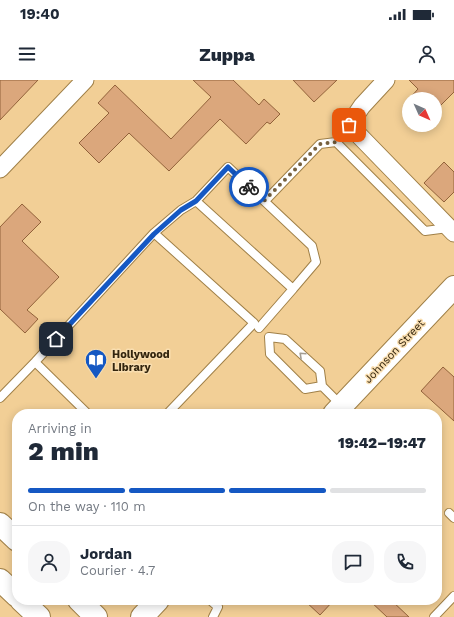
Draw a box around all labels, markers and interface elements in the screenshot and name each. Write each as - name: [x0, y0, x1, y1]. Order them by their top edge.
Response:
- text: 19:40: [20, 5, 60, 23]
- icon: menu: [16, 43, 38, 65]
- icon: person: [416, 43, 438, 65]
- text: Zuppa: [199, 44, 255, 65]
- north arrow: [402, 92, 442, 132]
- map controls: [402, 92, 442, 132]
- pin: [332, 108, 366, 142]
- icon: bag: [338, 114, 360, 136]
- courier: [229, 167, 269, 207]
- icon: bike: [238, 176, 260, 198]
- street label: Johnson Street: [362, 316, 427, 386]
- pin: [39, 322, 73, 356]
- icon: home: [45, 328, 67, 350]
- library icon: Hollywood Library: [83, 347, 109, 380]
- place label: Hollywood Library: [112, 348, 170, 374]
- one-way arrow: [299, 352, 307, 359]
- text: Arriving in: [28, 421, 92, 436]
- text: 19:42–19:47: [338, 434, 426, 452]
- text: 2 min: [28, 436, 99, 466]
- text: On the way · 110 m: [28, 499, 146, 514]
- button: person: [28, 541, 70, 583]
- button: chat: [332, 541, 374, 583]
- button: phone: [384, 541, 426, 583]
- text: Jordan: [80, 545, 132, 563]
- text: Courier · 4.7: [80, 563, 155, 578]

